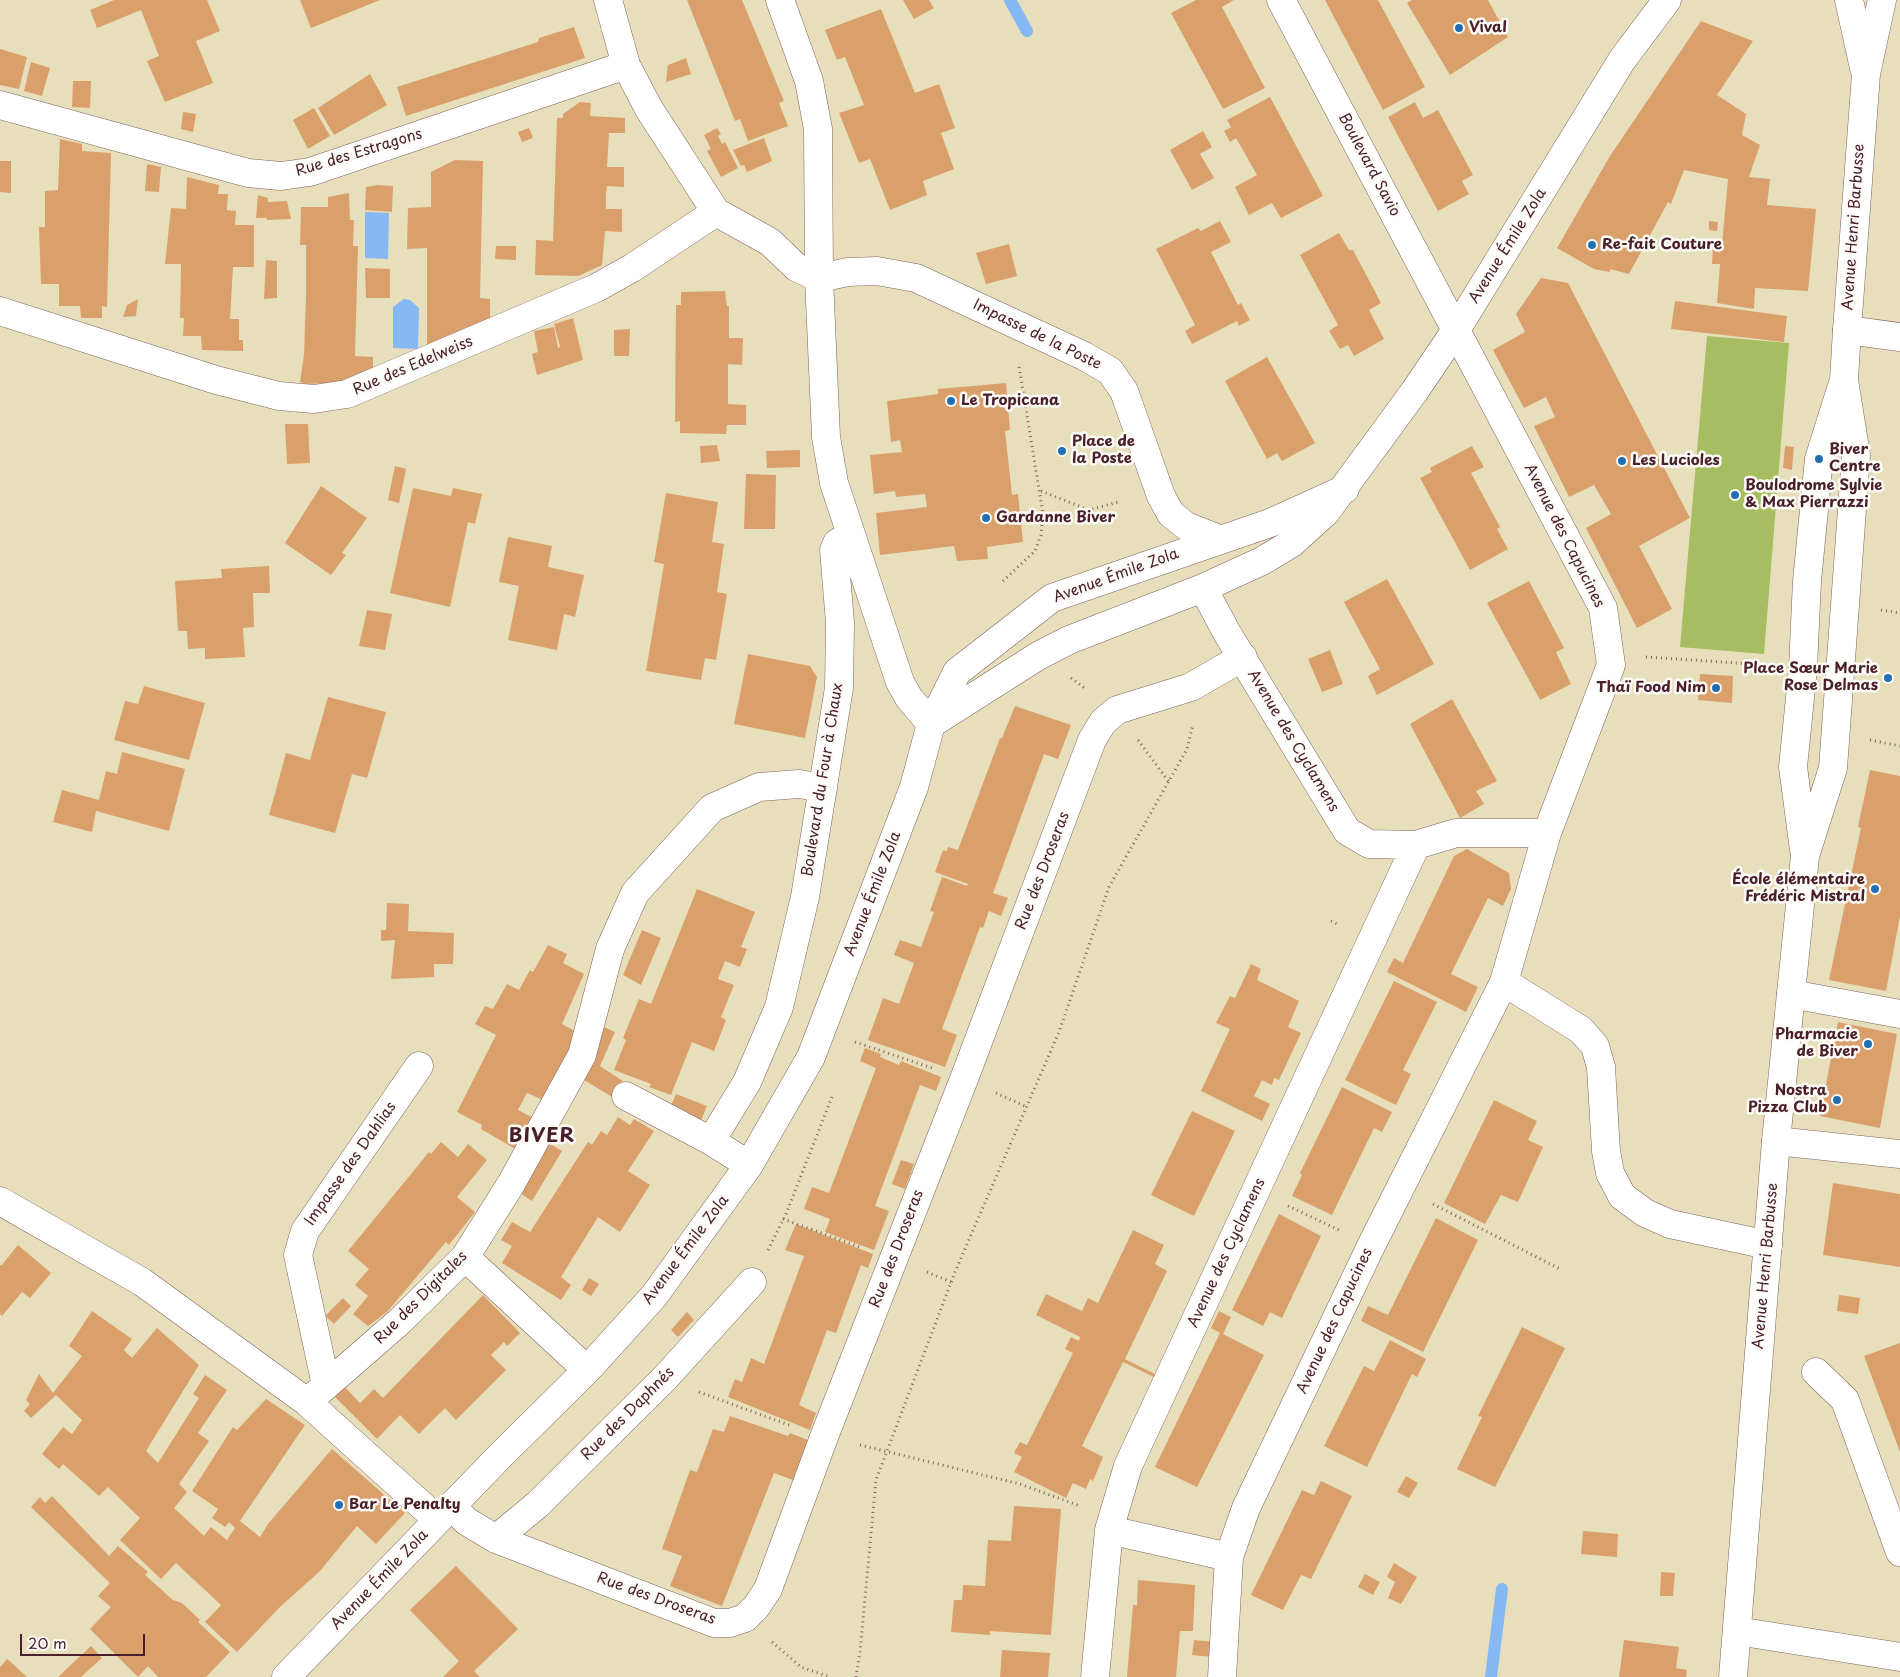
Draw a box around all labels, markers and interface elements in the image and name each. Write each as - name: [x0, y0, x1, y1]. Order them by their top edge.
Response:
- place label: Vival: [1469, 19, 1507, 37]
- marker: Vival: [1453, 22, 1465, 34]
- street label: Boulevard Savio: [1334, 110, 1404, 220]
- street label: Rue des Estragons: [293, 125, 425, 181]
- street label: Avenue Henri Barbusse: [1839, 143, 1869, 311]
- street label: Avenue Émile Zola: [1465, 185, 1551, 307]
- place label: Re-fait Couture: [1602, 236, 1722, 254]
- marker: Re-fait Couture: [1586, 239, 1598, 251]
- street label: Impasse de la Poste: [970, 296, 1104, 374]
- street label: Rue des Edelweiss: [350, 333, 476, 399]
- place label: Le Tropicana: [961, 392, 1059, 410]
- marker: Le Tropicana: [945, 395, 957, 407]
- place label: Place de la Poste: [1072, 433, 1135, 468]
- place label: Biver Centre: [1829, 441, 1881, 476]
- marker: Place de la Poste: [1056, 445, 1068, 457]
- place label: Les Lucioles: [1632, 452, 1720, 470]
- marker: Biver Centre: [1813, 453, 1825, 465]
- marker: Les Lucioles: [1616, 455, 1628, 467]
- street label: Avenue des Capucines: [1520, 461, 1608, 611]
- place label: Boulodrome Sylvie & Max Pierrazzi: [1745, 477, 1882, 512]
- marker: Boulodrome Sylvie & Max Pierrazzi: [1729, 489, 1741, 501]
- place label: Gardanne Biver: [996, 509, 1115, 527]
- marker: Gardanne Biver: [980, 512, 992, 524]
- street label: Avenue Émile Zola: [1051, 545, 1181, 607]
- place label: Place Sœur Marie Rose Delmas: [1743, 660, 1878, 695]
- street label: Avenue des Cyclamens: [1243, 667, 1343, 815]
- marker: Place Sœur Marie Rose Delmas: [1882, 672, 1894, 684]
- place label: Thaï Food Nim: [1596, 679, 1706, 697]
- street label: Boulevard du Four à Chaux: [799, 682, 847, 878]
- marker: Thaï Food Nim: [1710, 682, 1722, 694]
- street label: Rue des Droseras: [1012, 809, 1074, 933]
- street label: Avenue Émile Zola: [841, 829, 905, 959]
- place label: École élémentaire Frédéric Mistral: [1732, 871, 1865, 906]
- marker: École élémentaire Frédéric Mistral: [1869, 883, 1881, 895]
- place label: Pharmacie de Biver: [1775, 1026, 1858, 1061]
- marker: Pharmacie de Biver: [1862, 1038, 1874, 1050]
- place label: Nostra Pizza Club: [1748, 1082, 1827, 1117]
- marker: Nostra Pizza Club: [1831, 1094, 1843, 1106]
- street label: Impasse des Dahlias: [302, 1099, 400, 1229]
- district label: BIVER: [508, 1124, 576, 1148]
- street label: Avenue des Cyclamens: [1184, 1175, 1270, 1331]
- street label: Avenue Henri Barbusse: [1750, 1182, 1782, 1350]
- street label: Rue des Droseras: [866, 1187, 928, 1311]
- street label: Avenue Émile Zola: [639, 1192, 733, 1308]
- street label: Avenue des Capucines: [1293, 1245, 1377, 1397]
- street label: Rue des Digitales: [371, 1248, 471, 1348]
- street label: Rue des Daphnés: [578, 1364, 678, 1464]
- place label: Bar Le Penalty: [349, 1496, 461, 1514]
- marker: Bar Le Penalty: [333, 1499, 345, 1511]
- street label: Avenue Émile Zola: [328, 1526, 432, 1634]
- street label: Rue des Droseras: [594, 1569, 718, 1629]
- scale bar: [22, 1624, 148, 1656]
- text: 20 m: [28, 1631, 67, 1654]

